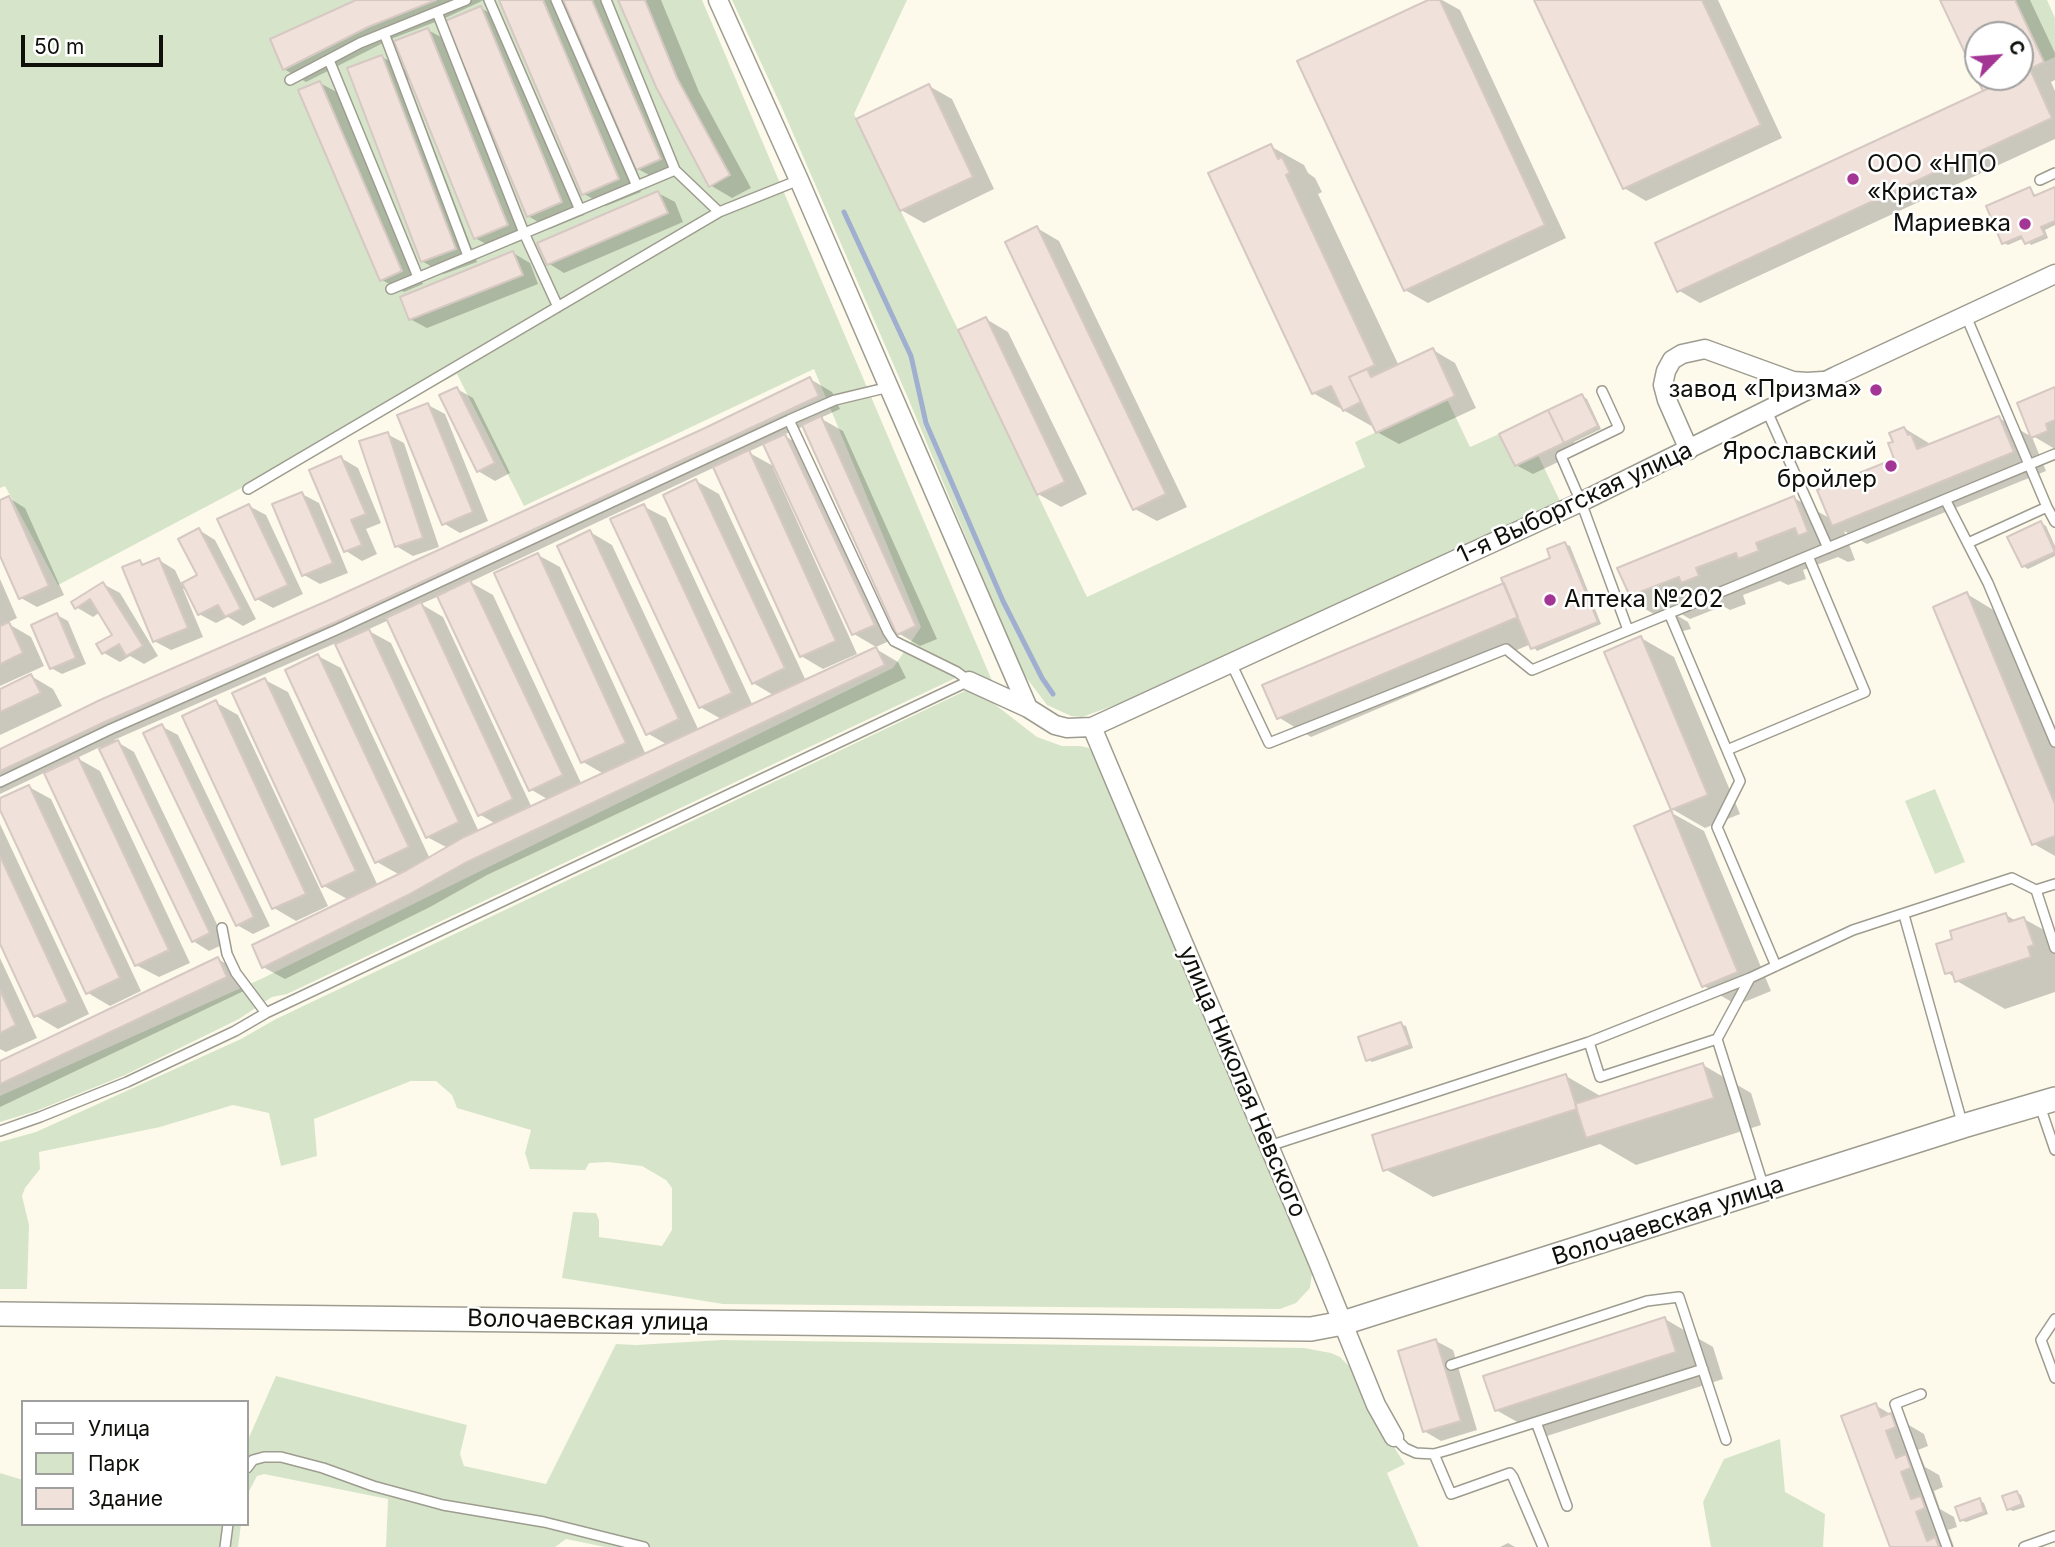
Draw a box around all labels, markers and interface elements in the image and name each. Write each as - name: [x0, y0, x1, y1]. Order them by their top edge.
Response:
- scale bar: [24, 21, 166, 65]
- north arrow: [1964, 21, 2034, 91]
- text: 50 m: [34, 34, 84, 59]
- text: С: [2003, 37, 2030, 59]
- place label: ООО «НПО «Криста»: [1867, 151, 1997, 207]
- marker: ООО «НПО «Криста»: [1845, 171, 1861, 187]
- place label: Мариевка: [1893, 210, 2011, 238]
- marker: Мариевка: [2017, 216, 2033, 232]
- place label: завод «Призма»: [1668, 376, 1862, 404]
- marker: завод «Призма»: [1868, 382, 1884, 398]
- street label: 1-я Выборгская улица: [1453, 436, 1697, 570]
- place label: Ярославский бройлер: [1723, 438, 1877, 494]
- marker: Ярославский бройлер: [1883, 458, 1899, 474]
- place label: Аптека №202: [1564, 586, 1723, 614]
- marker: Аптека №202: [1542, 592, 1558, 608]
- street label: улица Николая Невского: [1172, 942, 1312, 1222]
- street label: Волочаевская улица: [1549, 1170, 1787, 1272]
- street label: Волочаевская улица: [467, 1304, 709, 1338]
- legend: [21, 1400, 248, 1526]
- text: Улица: [88, 1416, 150, 1441]
- text: Парк: [88, 1451, 140, 1476]
- text: Здание: [88, 1486, 163, 1511]

